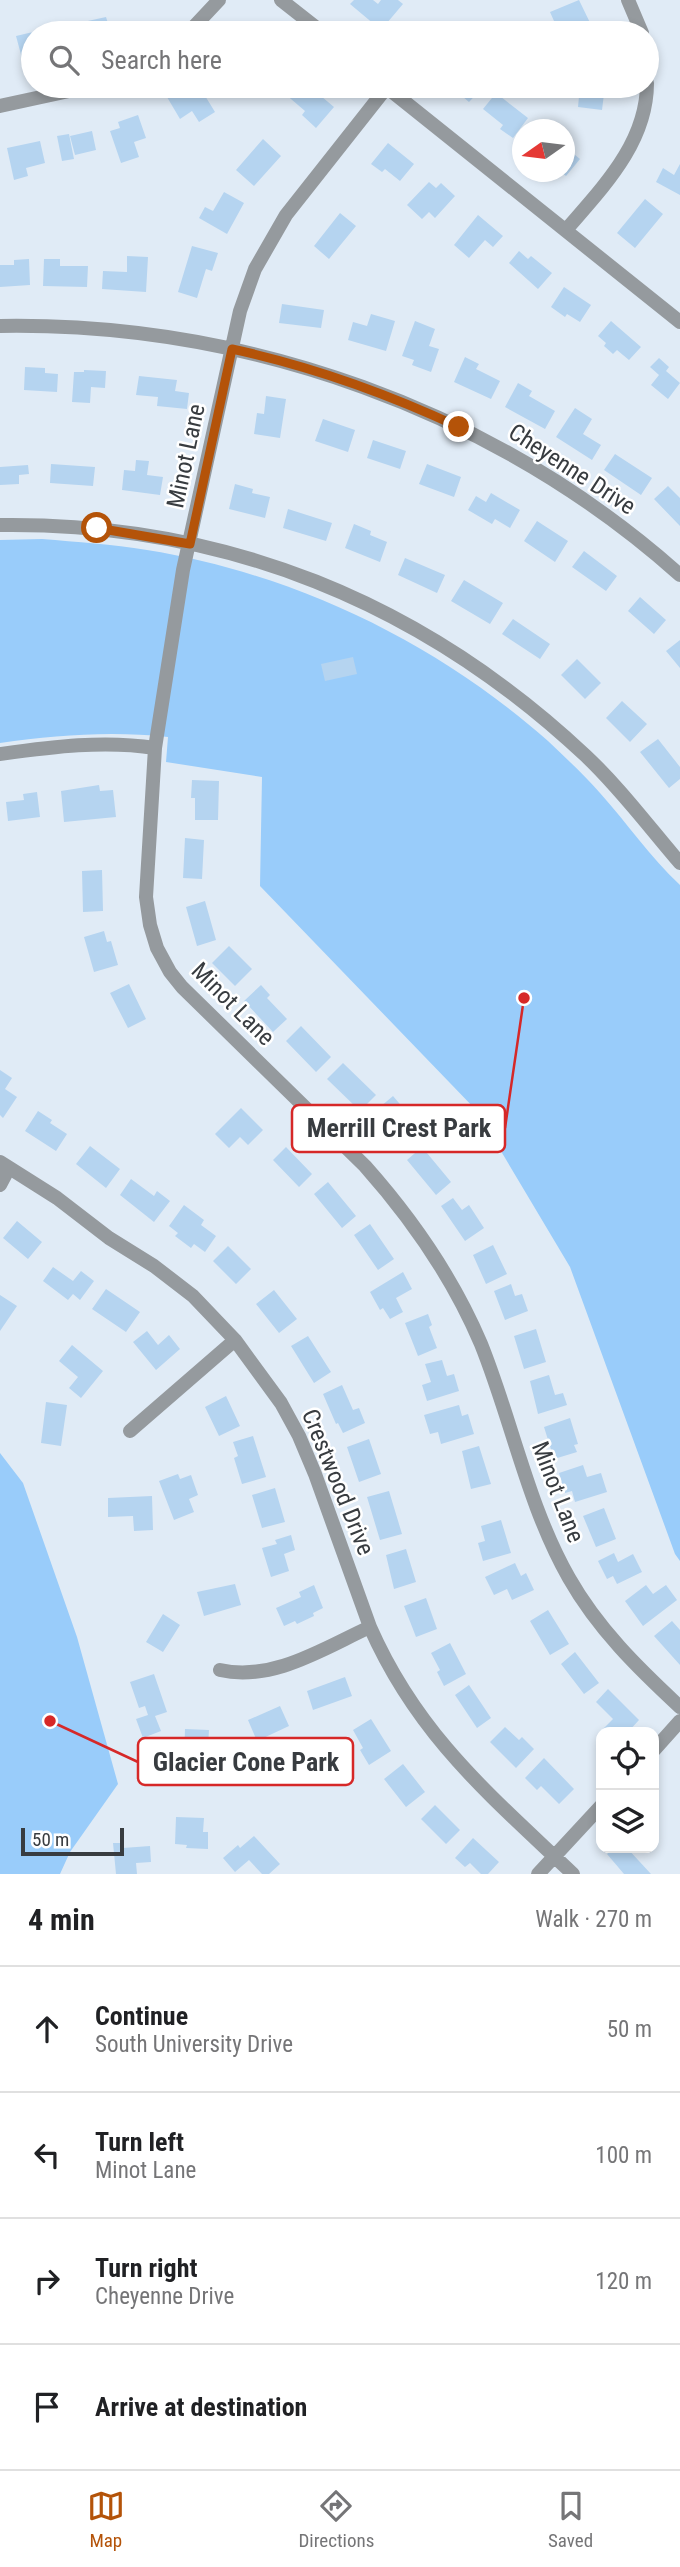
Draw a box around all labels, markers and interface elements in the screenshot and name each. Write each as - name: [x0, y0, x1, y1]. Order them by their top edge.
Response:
- search box: [21, 21, 659, 98]
- icon: search: [45, 41, 83, 79]
- text: Search here: [101, 45, 222, 75]
- north arrow: [512, 119, 575, 182]
- street label: Minot Lane: [161, 401, 211, 511]
- route end: [443, 411, 474, 442]
- street label: Cheyenne Drive: [503, 418, 641, 520]
- route start: [81, 512, 112, 543]
- street label: Minot Lane: [186, 957, 280, 1051]
- callout: Merrill Crest Park: [292, 1105, 505, 1152]
- text: Merrill Crest Park: [307, 1113, 492, 1143]
- street label: Crestwood Drive: [296, 1405, 380, 1559]
- street label: Minot Lane: [526, 1438, 590, 1546]
- map controls: [596, 1727, 659, 1853]
- button: locate: [596, 1727, 659, 1790]
- callout: Glacier Cone Park: [138, 1738, 353, 1785]
- text: Glacier Cone Park: [153, 1747, 340, 1777]
- button: layers: [596, 1790, 659, 1853]
- scale bar: [21, 1825, 124, 1857]
- text: 50 m: [32, 1828, 69, 1851]
- text: 4 min: [28, 1902, 95, 1937]
- text: Walk · 270 m: [535, 1906, 652, 1933]
- text: Continue: [95, 2001, 188, 2031]
- icon: ahead: [28, 2010, 66, 2048]
- text: 50 m: [607, 2016, 652, 2043]
- text: South University Drive: [95, 2031, 293, 2058]
- text: Turn left: [95, 2127, 184, 2157]
- icon: left: [28, 2136, 66, 2174]
- text: 100 m: [595, 2142, 652, 2169]
- text: Minot Lane: [95, 2157, 196, 2184]
- text: Turn right: [95, 2253, 197, 2283]
- icon: right: [28, 2262, 66, 2300]
- text: 120 m: [595, 2268, 652, 2295]
- text: Cheyenne Drive: [95, 2283, 234, 2310]
- icon: arrive: [28, 2388, 66, 2426]
- text: Arrive at destination: [95, 2392, 307, 2422]
- tab: Map: [87, 2487, 125, 2552]
- tab: Directions: [298, 2487, 374, 2552]
- tab: Saved: [548, 2487, 593, 2552]

